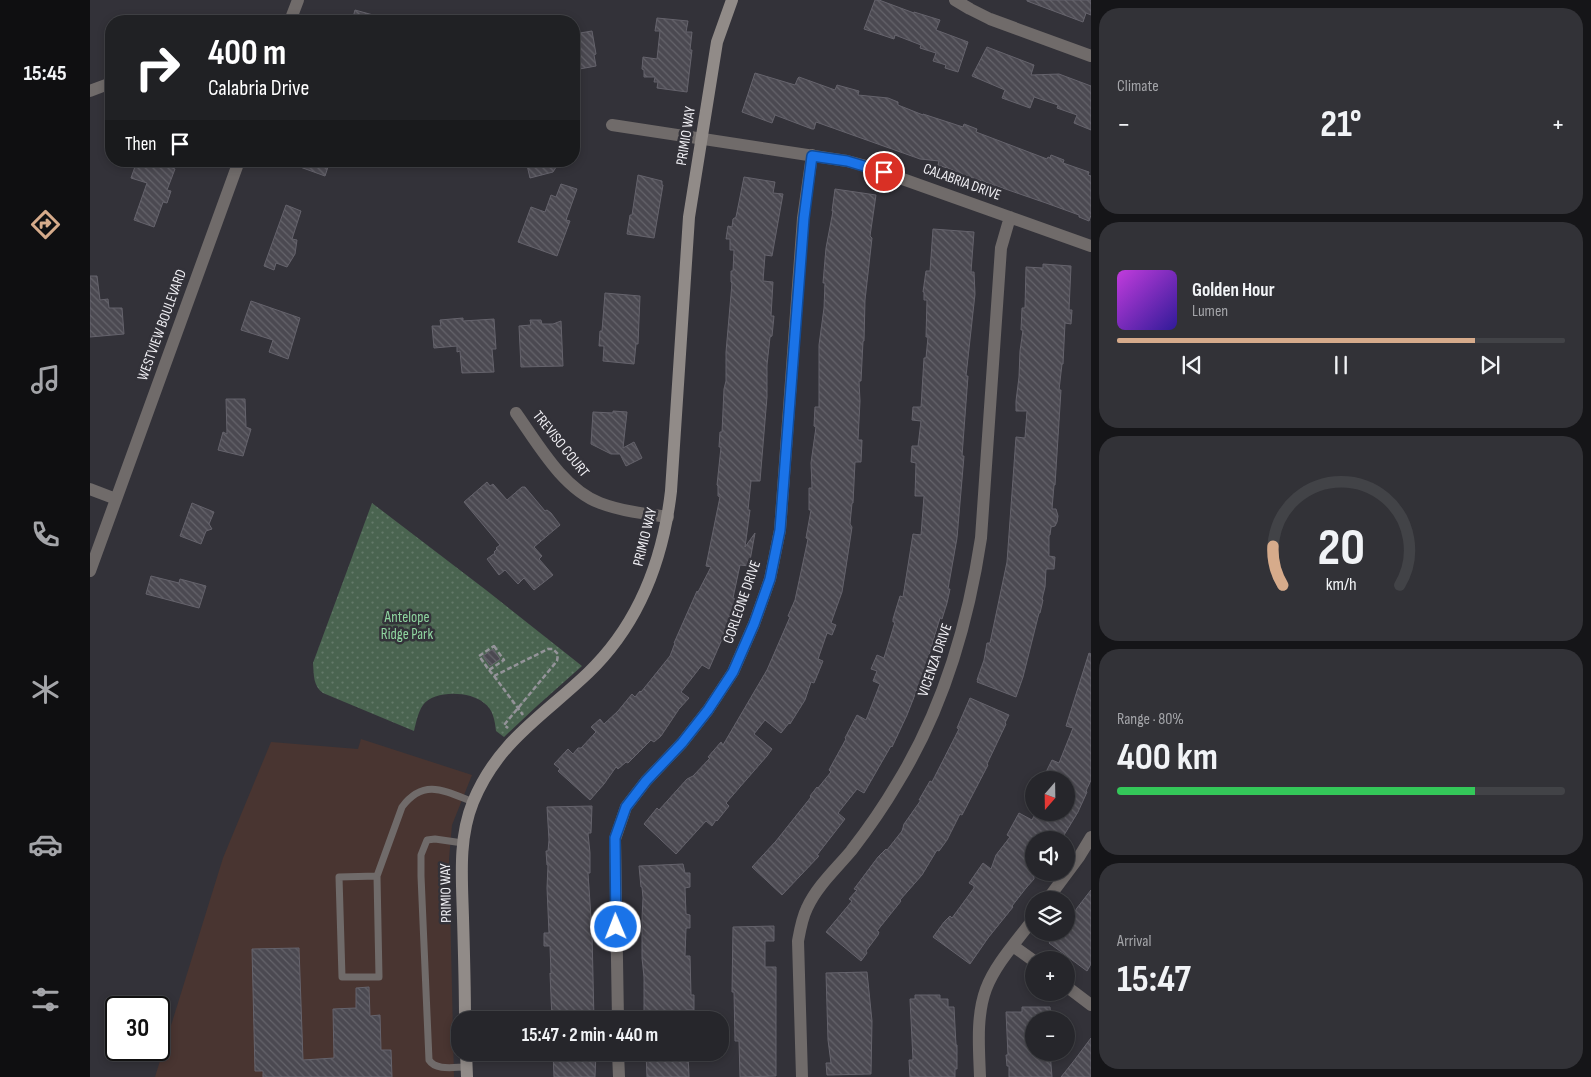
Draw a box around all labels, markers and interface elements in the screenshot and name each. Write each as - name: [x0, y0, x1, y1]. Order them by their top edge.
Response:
- text: 400 m: [208, 32, 286, 75]
- icon: right: [125, 35, 190, 100]
- text: 15:45: [23, 60, 67, 87]
- text: Calabria Drive: [208, 75, 309, 102]
- text: Climate: [1117, 77, 1159, 96]
- text: 21°: [1320, 102, 1362, 147]
- street label: PRIMIO WAY: [672, 104, 700, 167]
- text: −: [1117, 108, 1131, 141]
- text: +: [1551, 108, 1565, 141]
- icon: arrive: [166, 130, 194, 158]
- text: Then: [125, 133, 156, 156]
- pin: [863, 151, 905, 193]
- icon: arrive: [870, 158, 898, 186]
- street label: CALABRIA DRIVE: [920, 159, 1004, 205]
- icon: directions: [28, 207, 63, 242]
- street label: WESTVIEW BOULEVARD: [133, 267, 191, 383]
- text: Golden Hour: [1192, 279, 1275, 302]
- text: Lumen: [1192, 302, 1228, 321]
- icon: previous: [1178, 351, 1206, 379]
- icon: pause: [1327, 351, 1355, 379]
- icon: next: [1476, 351, 1504, 379]
- icon: music: [28, 362, 63, 397]
- street label: TREVISO COURT: [528, 407, 594, 481]
- street label: PRIMIO WAY: [629, 505, 662, 568]
- icon: phone: [28, 517, 63, 552]
- text: 20: [1317, 517, 1365, 580]
- street label: CORLEONE DRIVE: [719, 558, 765, 646]
- text: km/h: [1326, 574, 1356, 595]
- park label: Antelope Ridge Park: [381, 608, 433, 644]
- street label: VICENZA DRIVE: [914, 621, 956, 699]
- icon: climate: [28, 672, 63, 707]
- text: Range · 80%: [1117, 710, 1184, 729]
- text: 400 km: [1117, 735, 1218, 780]
- north arrow: [1025, 771, 1075, 821]
- map controls: [1025, 771, 1075, 1061]
- icon: car: [28, 827, 63, 862]
- button: sound: [1025, 831, 1075, 881]
- street label: PRIMIO WAY: [436, 862, 456, 923]
- button: layers: [1025, 891, 1075, 941]
- position arrow: [589, 900, 641, 952]
- text: Arrival: [1117, 932, 1151, 951]
- button: +: [1025, 951, 1075, 1001]
- text: 15:47: [1117, 957, 1191, 1002]
- icon: filters: [28, 982, 63, 1017]
- speed limit sign: 30: [105, 996, 170, 1061]
- button: −: [1025, 1011, 1075, 1061]
- text: 15:47 · 2 min · 440 m: [522, 1024, 658, 1047]

